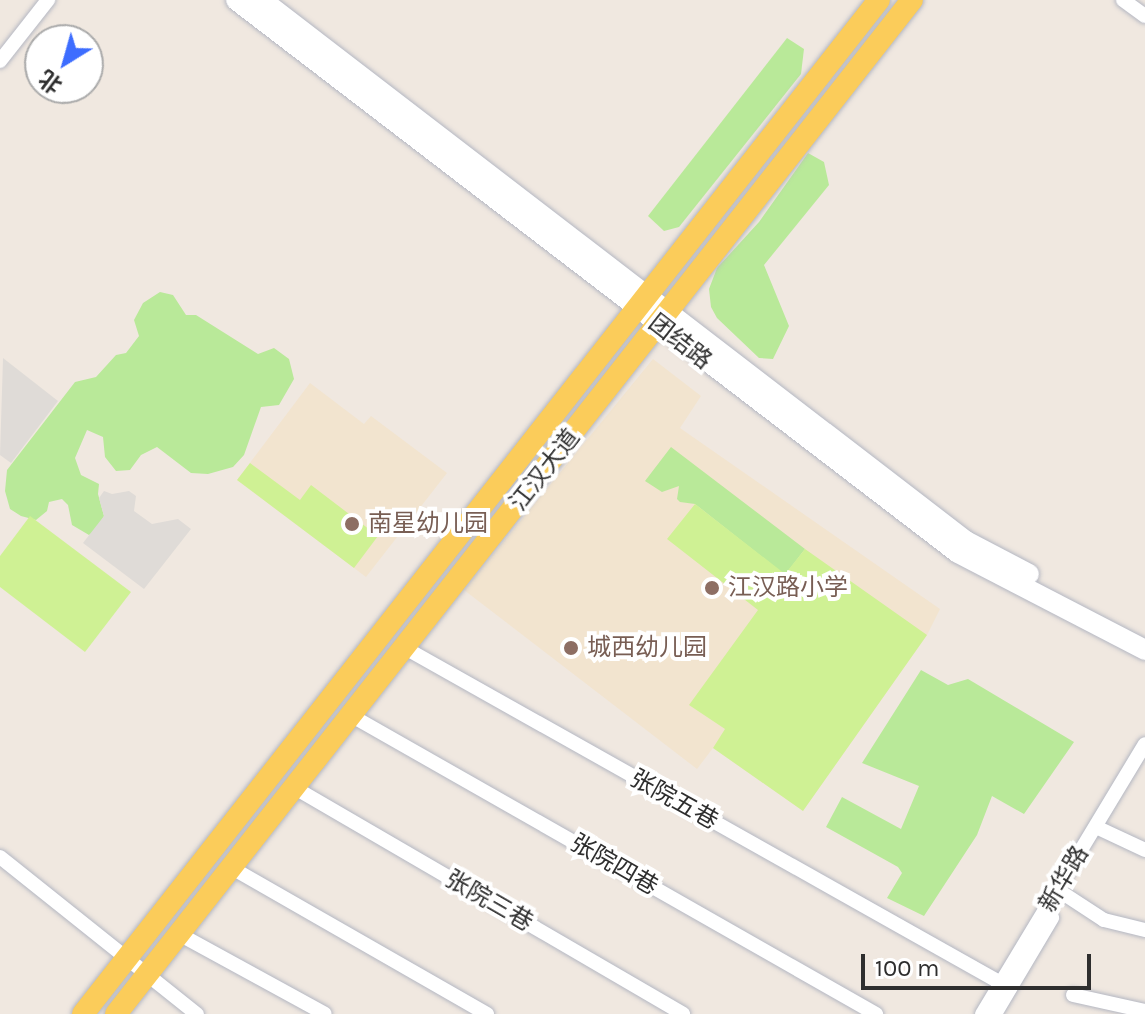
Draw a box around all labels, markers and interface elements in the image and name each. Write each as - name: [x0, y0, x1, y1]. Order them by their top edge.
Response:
- north arrow: [24, 24, 104, 104]
- text: 北: [34, 65, 67, 99]
- street label: 团结路: [643, 308, 717, 376]
- street label: 江汉大道: [504, 423, 586, 517]
- place label: 南星幼儿园: [368, 510, 488, 538]
- marker: 南星幼儿园: [343, 515, 361, 533]
- place label: 江汉路小学: [728, 574, 848, 602]
- marker: 江汉路小学: [703, 579, 721, 597]
- place label: 城西幼儿园: [587, 634, 707, 662]
- marker: 城西幼儿园: [562, 639, 580, 657]
- street label: 张院五巷: [625, 764, 723, 836]
- street label: 张院四巷: [565, 829, 663, 901]
- street label: 新华路: [1033, 841, 1095, 917]
- street label: 张院三巷: [440, 865, 538, 937]
- scale bar: [865, 938, 1095, 988]
- text: 100 m: [875, 954, 940, 982]

